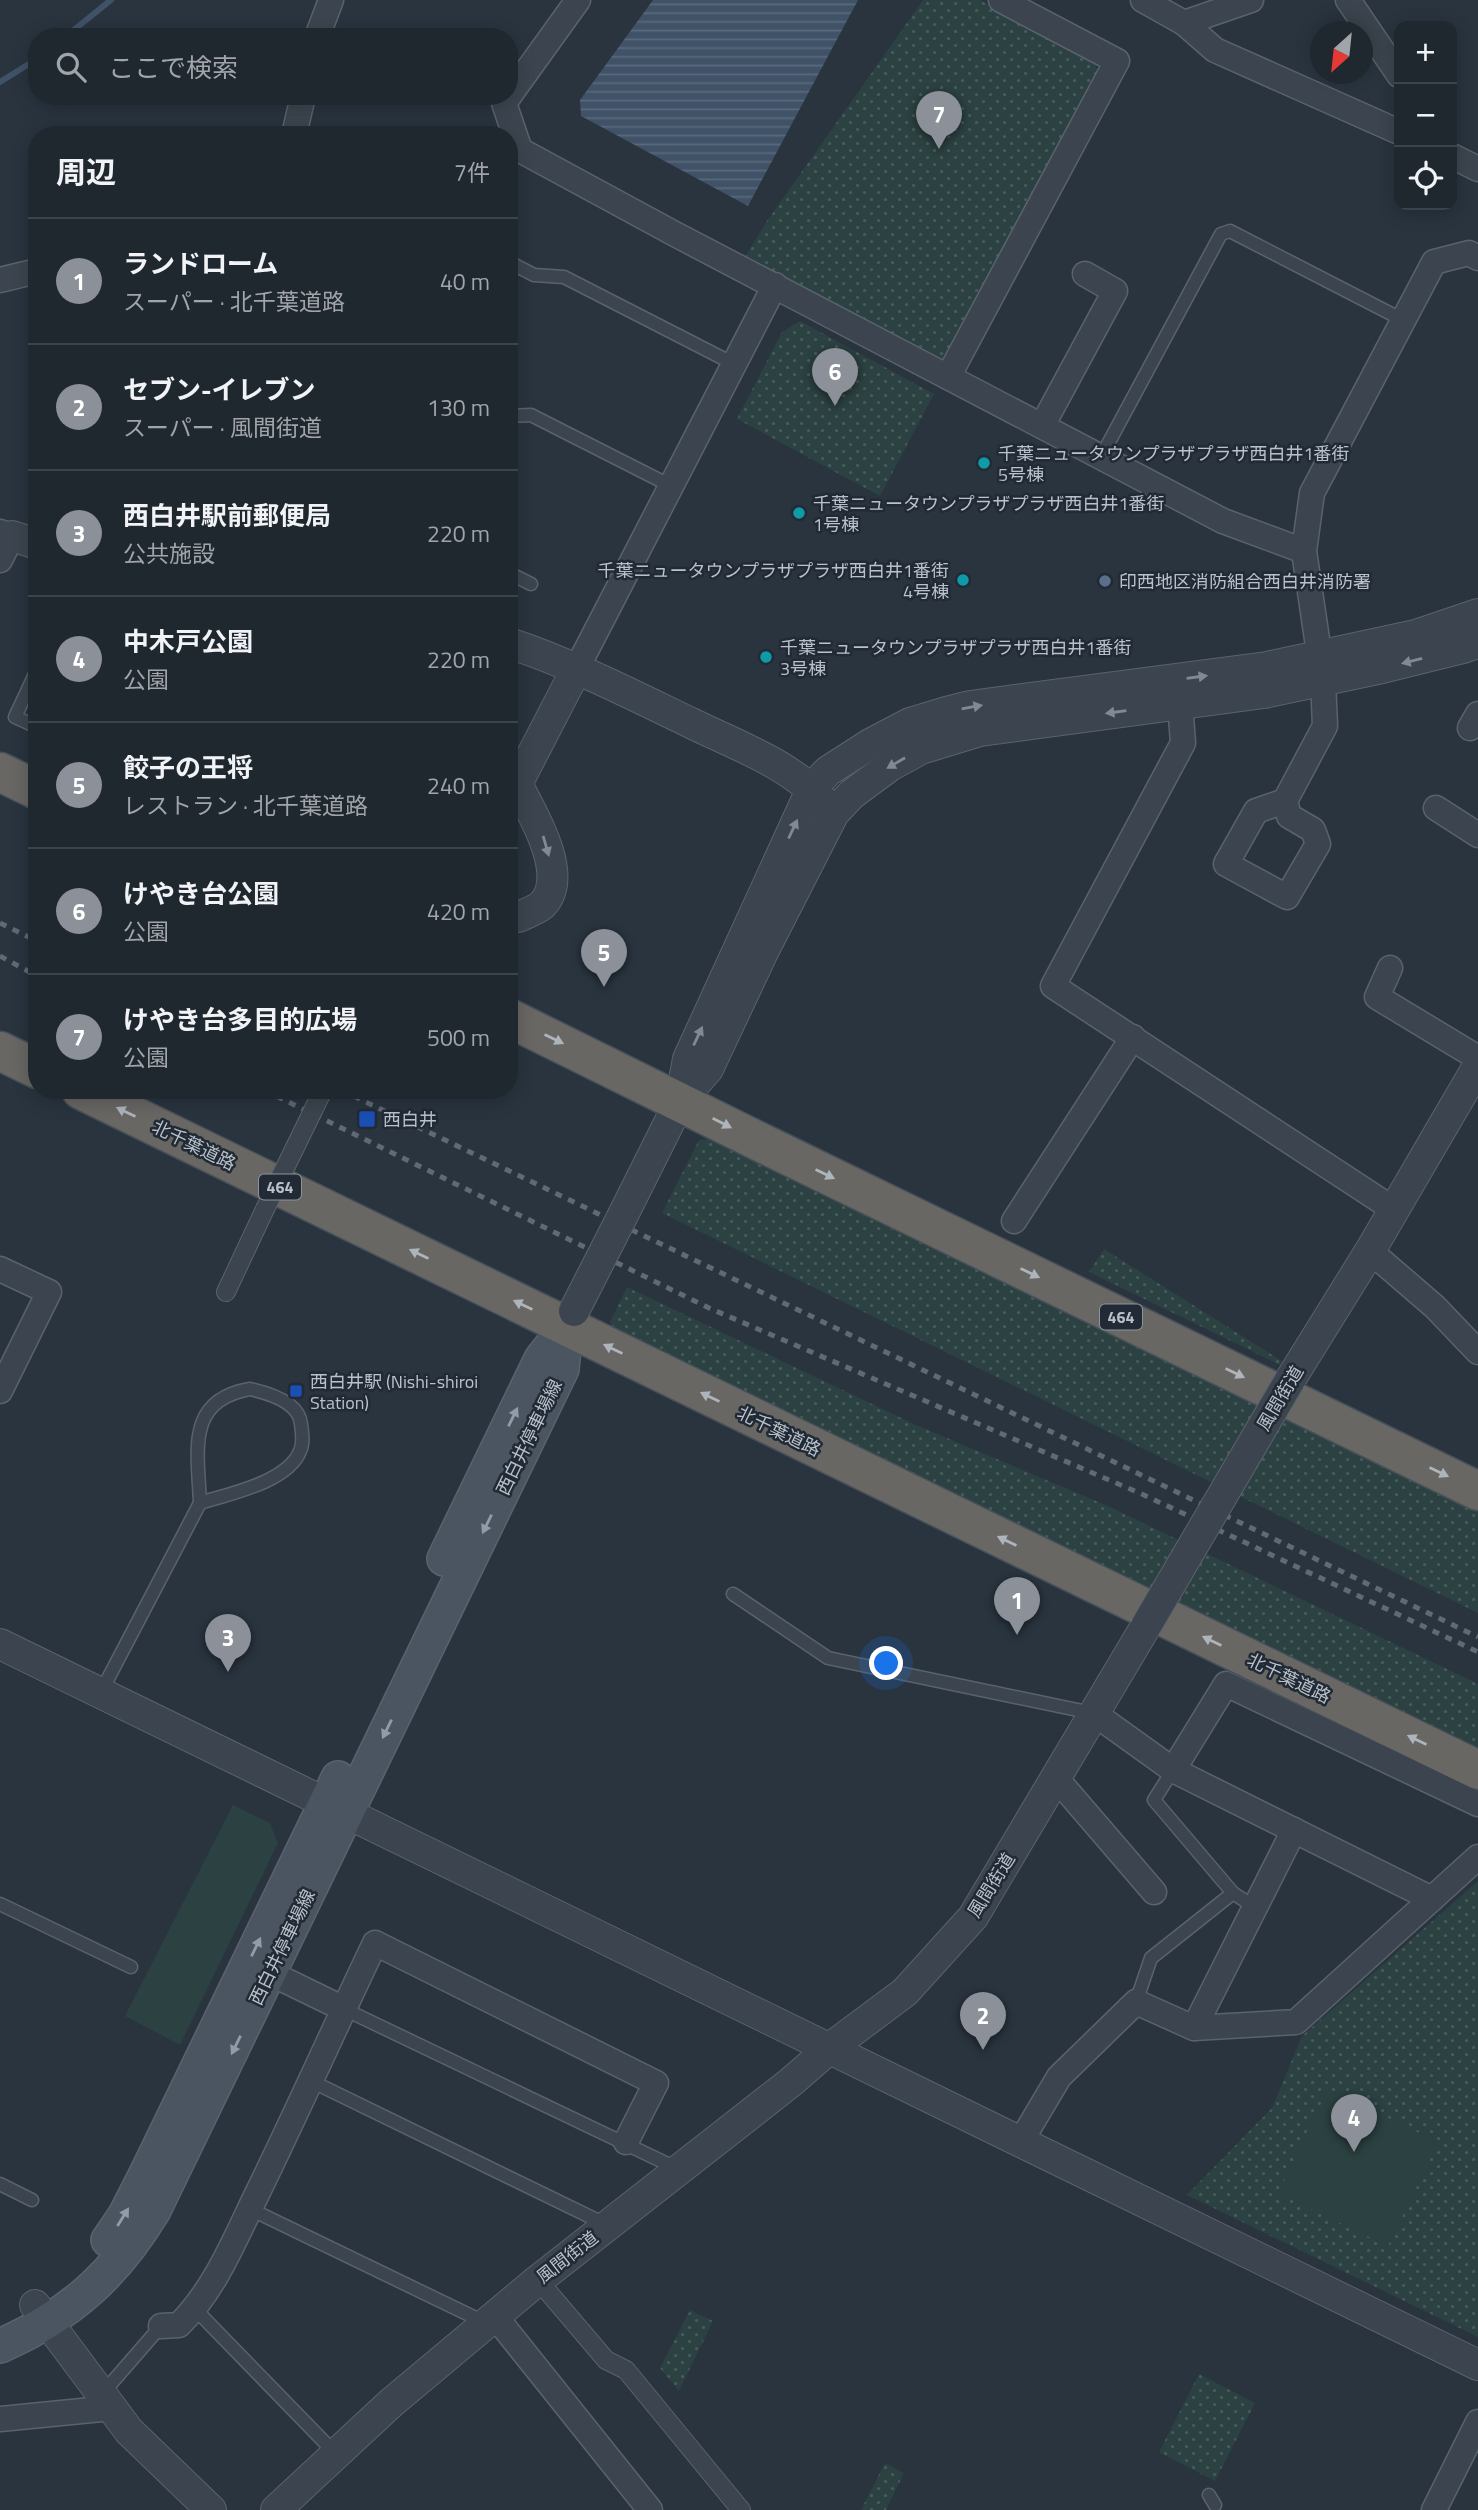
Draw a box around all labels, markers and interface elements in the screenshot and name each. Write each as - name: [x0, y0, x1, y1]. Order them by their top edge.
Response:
- north arrow: [1310, 21, 1373, 84]
- map controls: [1394, 21, 1457, 210]
- button: +: [1394, 21, 1457, 84]
- search box: [28, 28, 518, 105]
- icon: search: [52, 48, 90, 86]
- text: ここで検索: [108, 48, 238, 87]
- button: −: [1394, 84, 1457, 147]
- pin: 7: [916, 91, 962, 149]
- button: locate: [1394, 147, 1457, 210]
- text: 周辺: [56, 149, 116, 195]
- text: 7件: [454, 155, 490, 190]
- text: ランドローム: [123, 244, 278, 283]
- text: 1: [73, 264, 85, 299]
- text: 40 m: [440, 264, 490, 299]
- text: スーパー · 北千葉道路: [123, 284, 345, 319]
- pin: 6: [812, 348, 858, 406]
- text: セブン-イレブン: [123, 370, 316, 409]
- text: 2: [73, 390, 85, 425]
- text: 130 m: [427, 390, 490, 425]
- text: スーパー · 風間街道: [123, 410, 322, 445]
- place label: 千葉ニュータウンプラザプラザ西白井1番街 5号棟: [998, 440, 1350, 488]
- marker: 千葉ニュータウンプラザプラザ西白井1番街 5号棟: [976, 455, 992, 471]
- place label: 千葉ニュータウンプラザプラザ西白井1番街 1号棟: [813, 490, 1165, 538]
- text: 西白井駅前郵便局: [123, 496, 331, 535]
- marker: 千葉ニュータウンプラザプラザ西白井1番街 1号棟: [791, 505, 807, 521]
- text: 3: [73, 516, 85, 551]
- text: 220 m: [427, 516, 490, 551]
- text: 公共施設: [123, 536, 215, 571]
- place label: 千葉ニュータウンプラザプラザ西白井1番街 4号棟: [597, 557, 949, 605]
- place label: 印西地区消防組合西白井消防署: [1119, 568, 1371, 595]
- marker: 千葉ニュータウンプラザプラザ西白井1番街 4号棟: [955, 572, 971, 588]
- marker: 印西地区消防組合西白井消防署: [1097, 573, 1113, 589]
- text: 中木戸公園: [123, 622, 253, 661]
- place label: 千葉ニュータウンプラザプラザ西白井1番街 3号棟: [780, 634, 1132, 682]
- text: 4: [73, 642, 85, 677]
- text: 220 m: [427, 642, 490, 677]
- marker: 千葉ニュータウンプラザプラザ西白井1番街 3号棟: [758, 649, 774, 665]
- one-way arrow: [1401, 656, 1423, 667]
- text: 公園: [123, 662, 169, 697]
- one-way arrow: [1186, 671, 1208, 682]
- one-way arrow: [961, 701, 983, 712]
- one-way arrow: [1105, 707, 1127, 718]
- text: 餃子の王将: [123, 748, 253, 787]
- one-way arrow: [887, 756, 906, 769]
- text: 5: [73, 768, 85, 803]
- text: 240 m: [427, 768, 490, 803]
- text: レストラン · 北千葉道路: [123, 788, 368, 823]
- one-way arrow: [787, 819, 799, 839]
- one-way arrow: [541, 835, 551, 856]
- text: けやき台公園: [123, 874, 279, 913]
- text: 6: [73, 894, 85, 929]
- text: 420 m: [427, 894, 490, 929]
- text: 公園: [123, 914, 169, 949]
- pin: 5: [581, 929, 627, 987]
- text: けやき台多目的広場: [123, 1000, 357, 1039]
- text: 7: [73, 1020, 85, 1055]
- text: 500 m: [427, 1020, 490, 1055]
- one-way arrow: [692, 1026, 704, 1046]
- one-way arrow: [544, 1033, 564, 1045]
- text: 公園: [123, 1040, 169, 1075]
- one-way arrow: [116, 1106, 136, 1118]
- place label: 西白井: [383, 1106, 437, 1133]
- marker: 西白井: [357, 1109, 377, 1129]
- street label: 北千葉道路: [148, 1113, 240, 1177]
- one-way arrow: [712, 1117, 732, 1128]
- one-way arrow: [815, 1168, 835, 1180]
- road number: 464: [259, 1175, 301, 1200]
- one-way arrow: [409, 1249, 429, 1260]
- one-way arrow: [1020, 1268, 1040, 1279]
- one-way arrow: [513, 1300, 533, 1311]
- road number: 464: [1100, 1304, 1142, 1330]
- one-way arrow: [603, 1344, 623, 1355]
- street label: 風間街道: [1250, 1360, 1310, 1436]
- one-way arrow: [1225, 1367, 1245, 1378]
- place label: 西白井駅 (Nishi-shiroi Station): [310, 1368, 478, 1416]
- street label: 西白井停車場線: [489, 1374, 569, 1500]
- marker: 西白井駅 (Nishi-shiroi Station): [288, 1383, 304, 1399]
- one-way arrow: [700, 1391, 720, 1403]
- street label: 北千葉道路: [733, 1399, 825, 1463]
- one-way arrow: [508, 1407, 519, 1427]
- one-way arrow: [1429, 1466, 1449, 1477]
- one-way arrow: [481, 1514, 492, 1535]
- one-way arrow: [997, 1536, 1017, 1547]
- pin: 1: [994, 1577, 1040, 1635]
- pin: 3: [205, 1614, 251, 1672]
- one-way arrow: [1202, 1635, 1222, 1646]
- your location: [869, 1646, 903, 1680]
- street label: 北千葉道路: [1243, 1646, 1335, 1710]
- one-way arrow: [382, 1719, 393, 1739]
- one-way arrow: [1407, 1734, 1427, 1745]
- street label: 風間街道: [960, 1847, 1022, 1923]
- street label: 西白井停車場線: [242, 1884, 322, 2010]
- one-way arrow: [250, 1937, 262, 1957]
- pin: 2: [960, 1992, 1006, 2050]
- one-way arrow: [230, 2035, 242, 2055]
- pin: 4: [1331, 2094, 1377, 2152]
- one-way arrow: [117, 2207, 130, 2226]
- street label: 風間街道: [530, 2224, 604, 2290]

